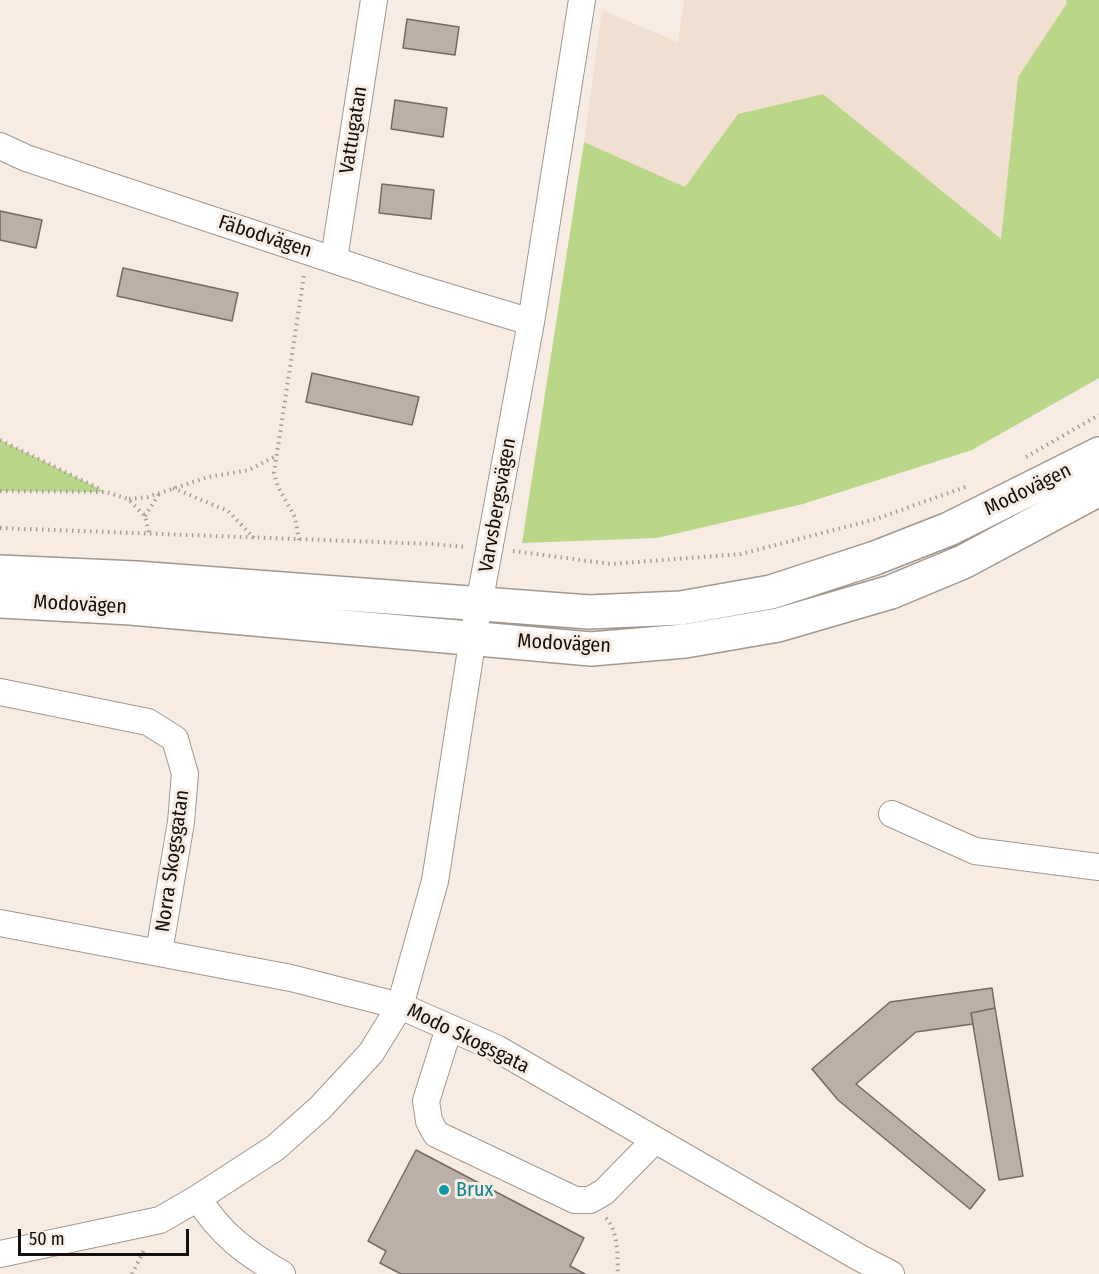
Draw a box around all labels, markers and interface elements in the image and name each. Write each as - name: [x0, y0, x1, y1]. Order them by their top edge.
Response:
- street label: Vattugatan: [335, 85, 373, 175]
- street label: Fäbodvägen: [215, 211, 315, 263]
- street label: Varvsbergsvägen: [474, 436, 522, 574]
- street label: Modovägen: [981, 459, 1075, 521]
- street label: Modovägen: [33, 591, 127, 619]
- street label: Modovägen: [517, 630, 611, 658]
- street label: Norra Skogsgatan: [151, 788, 195, 934]
- street label: Modo Skogsgata: [403, 999, 533, 1079]
- place label: Brux: [456, 1178, 493, 1202]
- marker: Brux: [437, 1183, 451, 1197]
- scale bar: [21, 1217, 192, 1255]
- text: 50 m: [29, 1228, 65, 1250]

